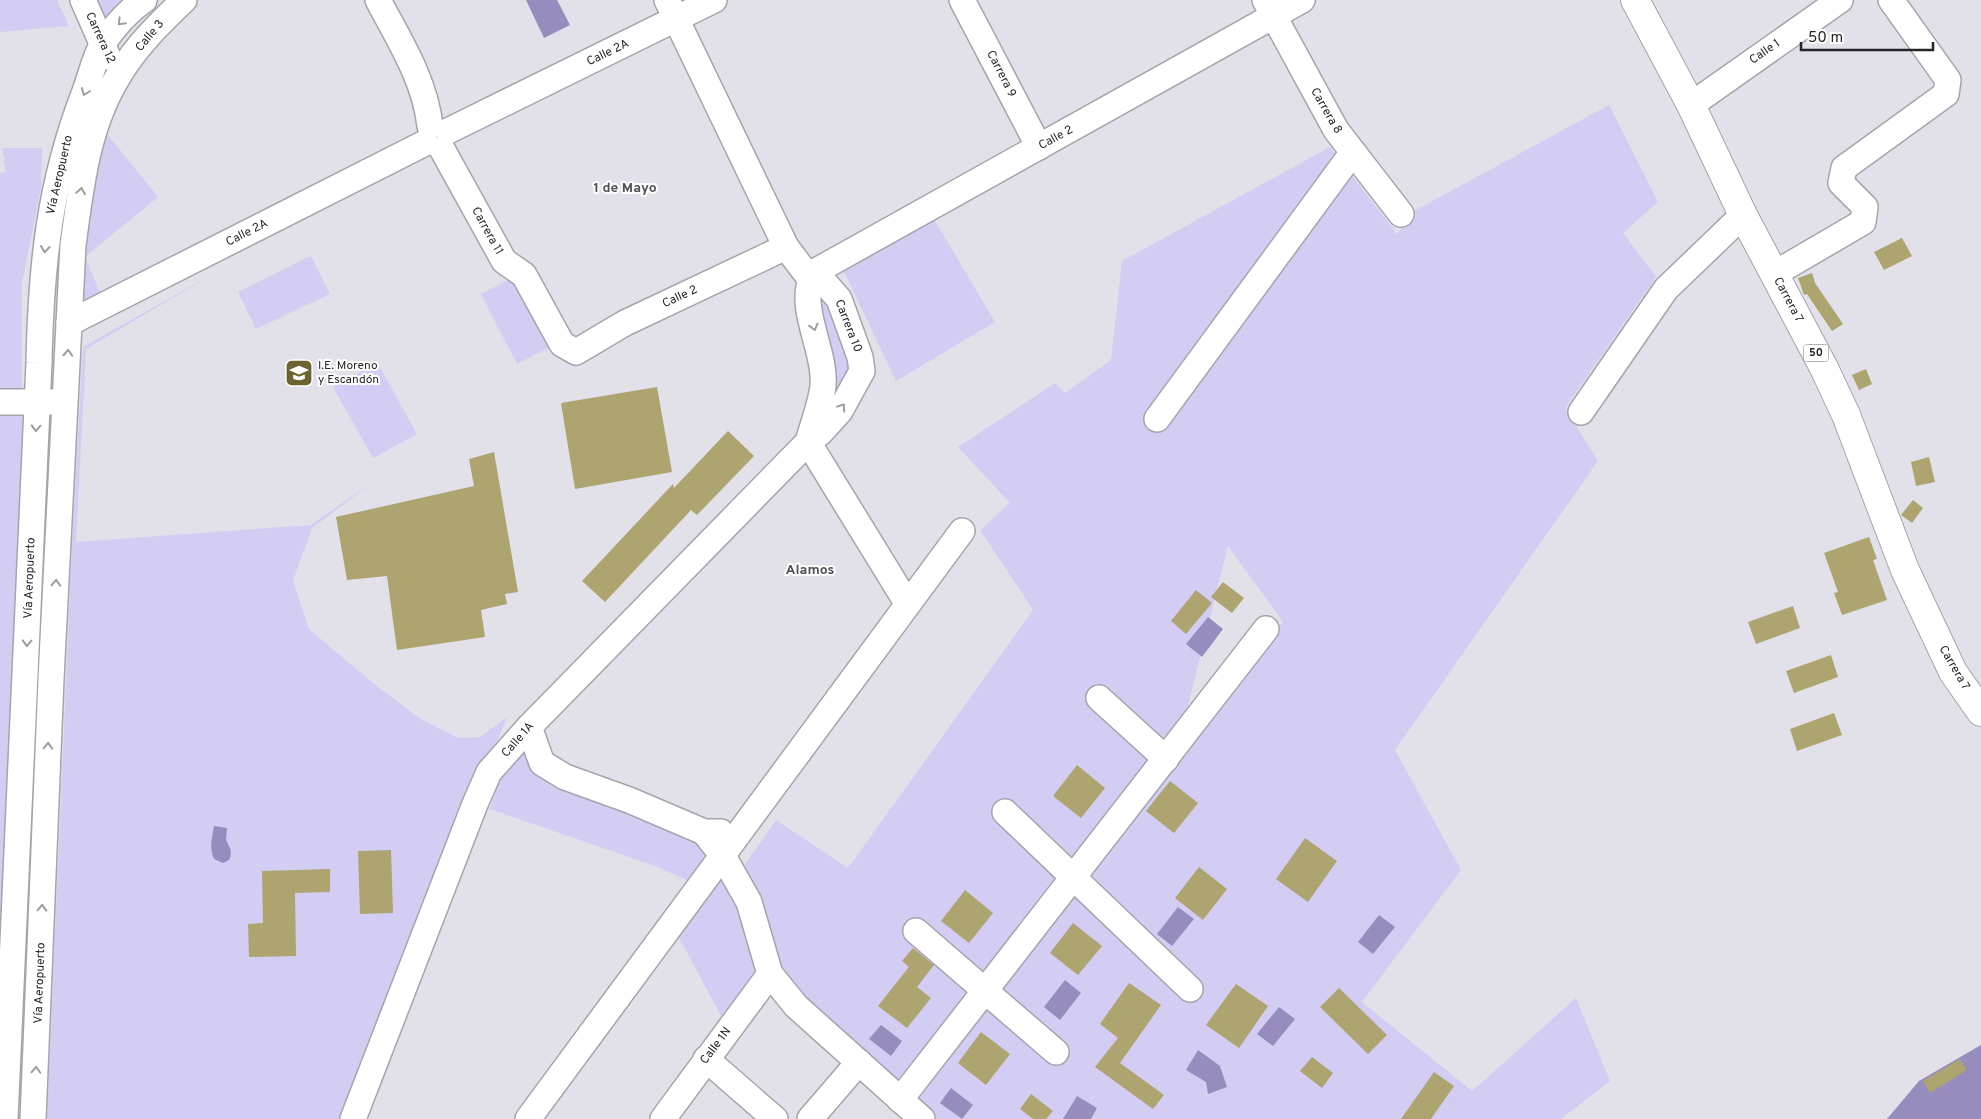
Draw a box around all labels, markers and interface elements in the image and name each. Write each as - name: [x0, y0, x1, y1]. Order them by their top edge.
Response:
- street label: Carrera 12: [81, 10, 119, 66]
- one-way arrow: [118, 16, 127, 25]
- street label: Calle 3: [132, 17, 168, 55]
- scale bar: [1801, 20, 1934, 52]
- text: 50 m: [1808, 29, 1843, 48]
- street label: Calle 2A: [584, 36, 632, 70]
- street label: Calle 1: [1746, 36, 1784, 68]
- street label: Carrera 9: [982, 48, 1020, 100]
- street label: Carrera 8: [1306, 85, 1346, 137]
- one-way arrow: [81, 87, 91, 95]
- street label: Calle 2: [1036, 122, 1076, 154]
- street label: Vía Aeropuerto: [43, 133, 77, 216]
- district label: 1 de Mayo: [593, 180, 657, 197]
- one-way arrow: [75, 187, 85, 196]
- street label: Carrera 11: [467, 204, 507, 258]
- street label: Calle 2A: [223, 216, 271, 250]
- one-way arrow: [40, 245, 51, 253]
- street label: Carrera 7: [1769, 275, 1807, 325]
- street label: Calle 2: [660, 282, 700, 312]
- street label: Carrera 10: [831, 297, 865, 355]
- one-way arrow: [808, 323, 819, 331]
- road number: 50: [1804, 344, 1828, 362]
- one-way arrow: [63, 349, 73, 356]
- school or university icon: I.E. Moreno y Escandón: [284, 358, 314, 388]
- place label: I.E. Moreno y Escandón: [318, 358, 379, 388]
- one-way arrow: [835, 403, 845, 412]
- one-way arrow: [31, 424, 42, 432]
- street label: Vía Aeropuerto: [21, 537, 39, 619]
- district label: Alamos: [785, 562, 835, 579]
- one-way arrow: [50, 579, 61, 587]
- one-way arrow: [22, 639, 33, 647]
- street label: Carrera 7: [1935, 643, 1973, 693]
- street label: Calle 1A: [498, 719, 538, 761]
- one-way arrow: [43, 741, 53, 749]
- one-way arrow: [37, 904, 48, 912]
- street label: Vía Aeropuerto: [31, 942, 49, 1024]
- street label: Calle 1N: [697, 1024, 735, 1068]
- one-way arrow: [31, 1066, 42, 1074]

